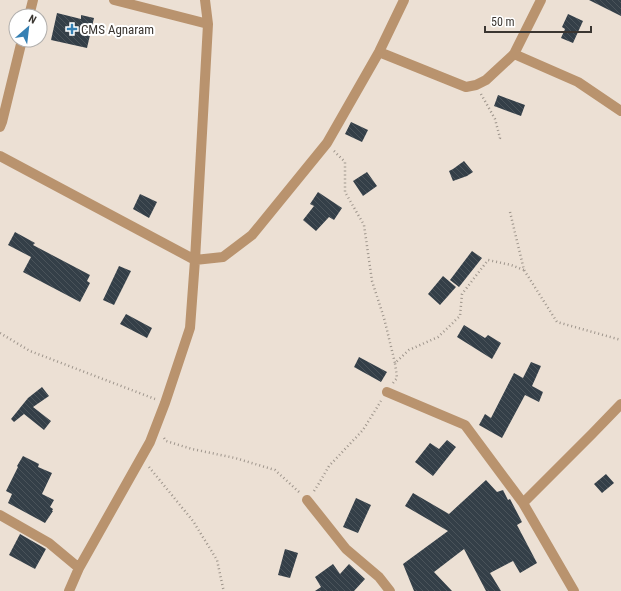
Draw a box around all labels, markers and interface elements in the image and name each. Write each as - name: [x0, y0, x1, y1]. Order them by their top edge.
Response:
- north arrow: [8, 8, 48, 48]
- scale bar: [485, 8, 591, 34]
- text: N: [26, 12, 39, 27]
- text: 50 m: [491, 15, 515, 29]
- place label: CMS Agnaram: [81, 22, 154, 37]
- marker: CMS Agnaram: [66, 23, 78, 35]

